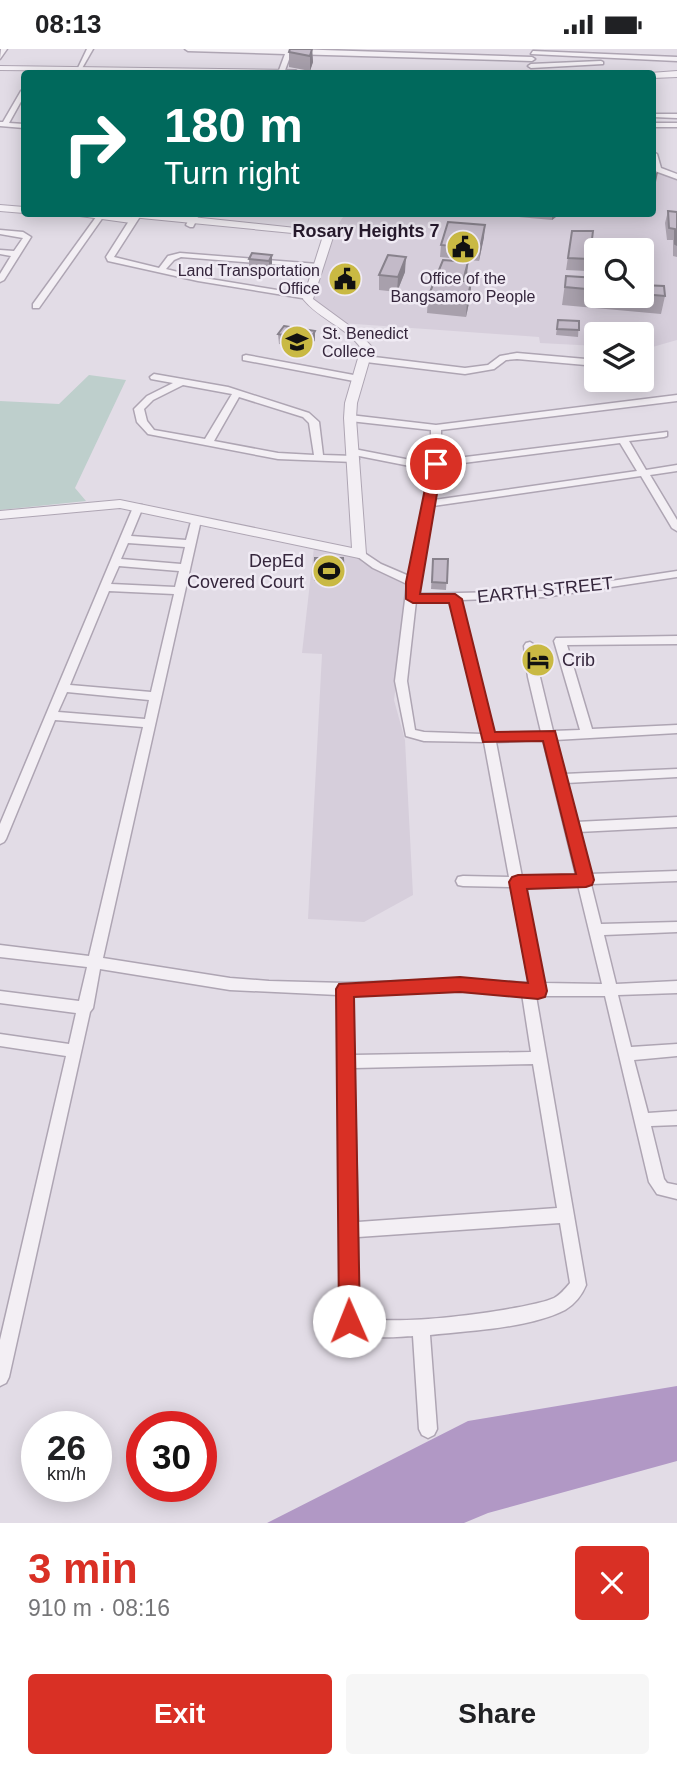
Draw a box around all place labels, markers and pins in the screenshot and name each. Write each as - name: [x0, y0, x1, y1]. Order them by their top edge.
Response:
- public building icon: Office of the Bangsamoro People: [444, 228, 482, 266]
- public building icon: Land Transportation Office: [326, 260, 364, 298]
- place label: Land Transportation Office: [178, 262, 320, 297]
- place label: Office of the Bangsamoro People: [391, 270, 536, 305]
- school or university icon: St. Benedict Collece: [278, 323, 316, 361]
- place label: St. Benedict Collece: [322, 325, 409, 360]
- pin: [406, 434, 466, 494]
- place label: DepEd Covered Court: [187, 551, 304, 592]
- sports icon: DepEd Covered Court: [310, 552, 348, 590]
- hotel icon: Crib: [519, 641, 557, 679]
- place label: Crib: [562, 650, 595, 670]

